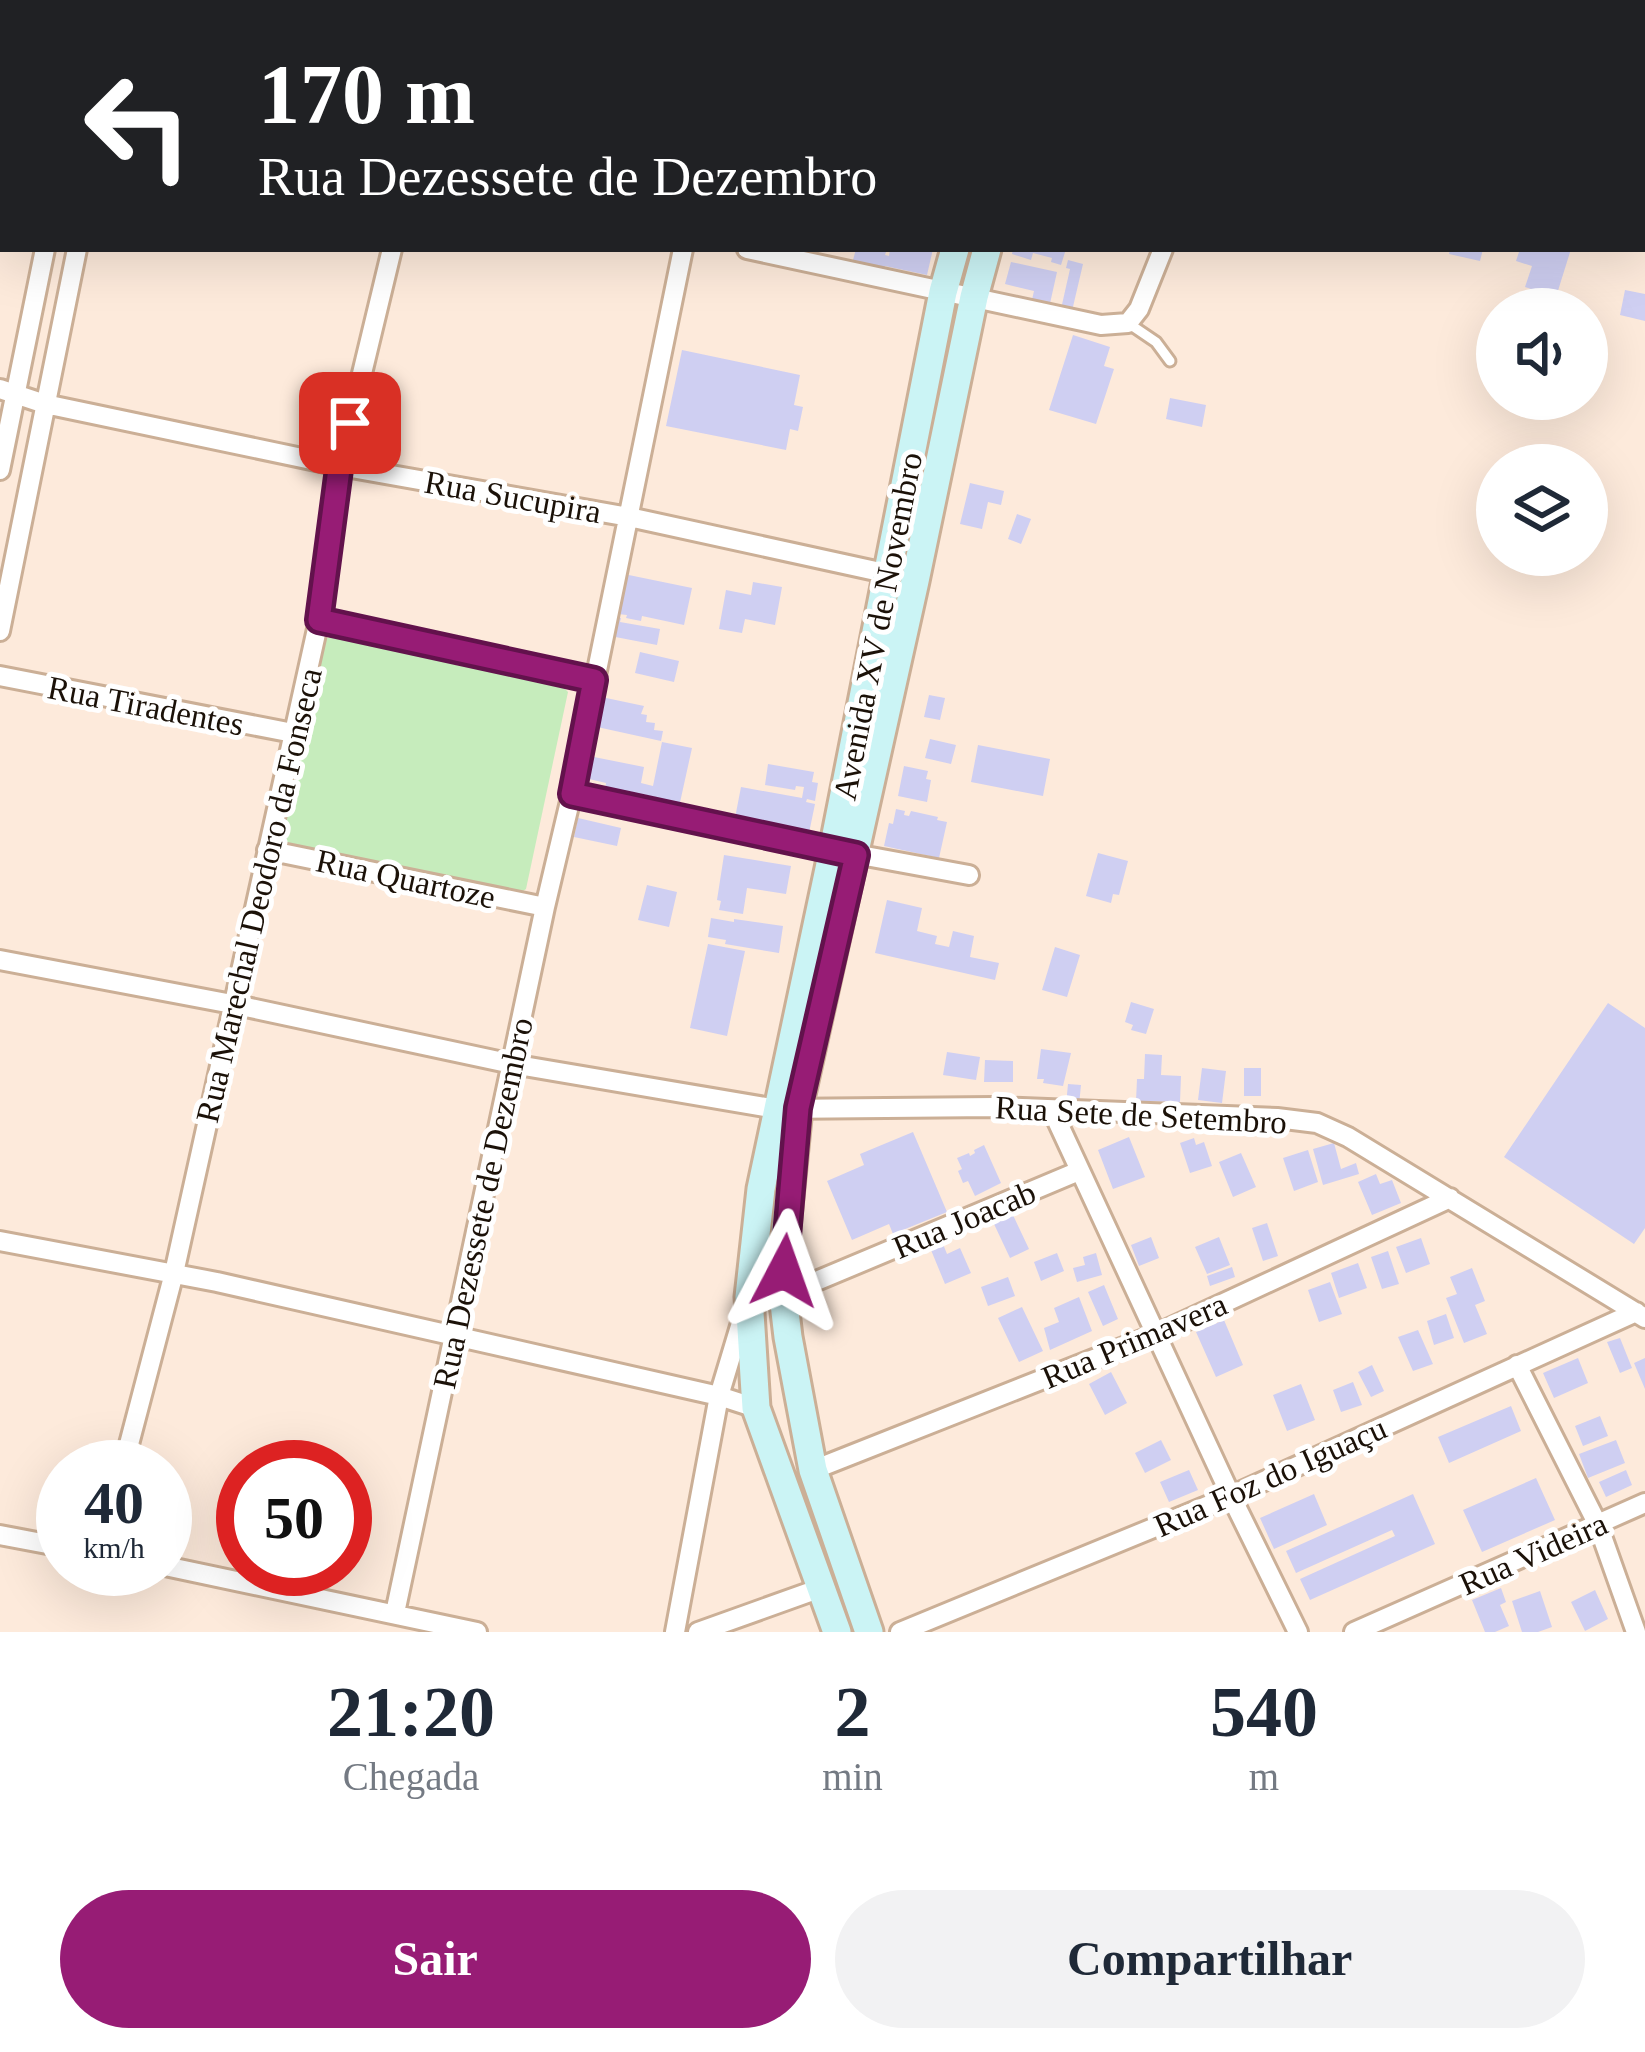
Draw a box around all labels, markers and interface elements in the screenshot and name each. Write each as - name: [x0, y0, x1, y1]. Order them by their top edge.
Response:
- icon: left: [60, 48, 216, 204]
- text: 170 m: [258, 48, 475, 141]
- text: Rua Dezessete de Dezembro: [258, 147, 877, 207]
- map controls: [1476, 288, 1608, 576]
- button: sound: [1476, 288, 1608, 420]
- pin: [299, 372, 401, 474]
- icon: arrive: [317, 390, 383, 456]
- button: layers: [1476, 444, 1608, 576]
- street label: Avenida XV de Novembro: [827, 449, 929, 803]
- street label: Rua Sucupira: [422, 464, 604, 530]
- street label: Rua Marechal Deodoro da Fonseca: [189, 664, 329, 1126]
- street label: Rua Tiradentes: [45, 669, 247, 743]
- street label: Rua Quartoze: [313, 842, 499, 916]
- street label: Rua Dezessete de Dezembro: [426, 1014, 540, 1392]
- street label: Rua Sete de Setembro: [994, 1089, 1288, 1141]
- street label: Rua Joacab: [888, 1174, 1041, 1266]
- position arrow: [721, 1208, 847, 1334]
- street label: Rua Primavera: [1037, 1286, 1232, 1396]
- street label: Rua Foz do Iguaçu: [1149, 1410, 1392, 1544]
- speed limit sign: 50: [216, 1440, 372, 1596]
- text: 40: [84, 1470, 144, 1536]
- street label: Rua Videira: [1454, 1505, 1613, 1602]
- text: km/h: [83, 1531, 145, 1564]
- text: 21:20: [327, 1672, 495, 1752]
- text: 2: [834, 1672, 870, 1752]
- text: 540: [1210, 1672, 1318, 1752]
- text: Chegada: [343, 1755, 479, 1798]
- text: min: [822, 1755, 883, 1798]
- text: m: [1249, 1755, 1279, 1798]
- button: Sair: [60, 1890, 811, 2028]
- button: Compartilhar: [835, 1890, 1585, 2028]

